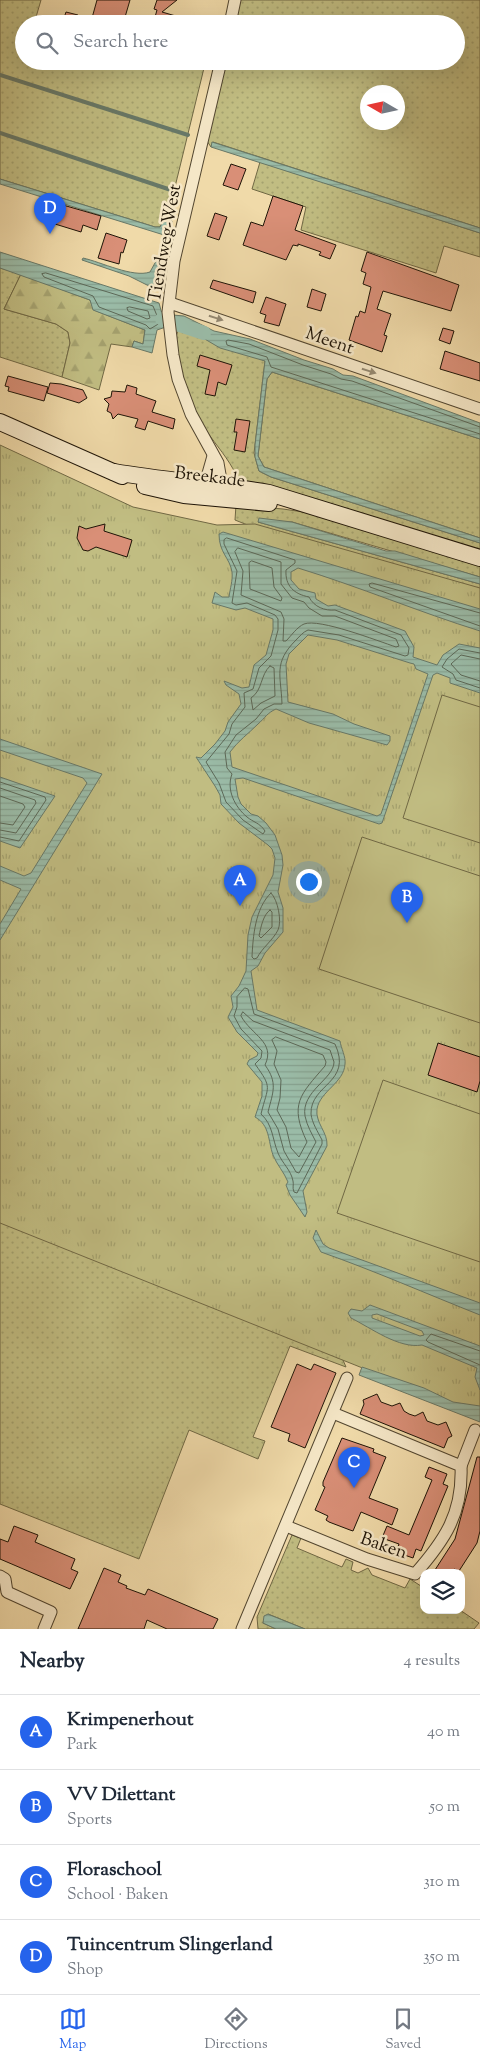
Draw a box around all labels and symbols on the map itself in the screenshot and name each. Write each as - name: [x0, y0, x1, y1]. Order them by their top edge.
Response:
- north arrow: [360, 85, 405, 130]
- street label: Tiendweg-West: [143, 182, 189, 304]
- pin: D: [34, 193, 66, 234]
- one-way arrow: [208, 315, 223, 322]
- street label: Meent: [302, 322, 357, 362]
- one-way arrow: [362, 368, 377, 375]
- street label: Breekade: [173, 461, 247, 495]
- pin: A: [224, 865, 256, 906]
- your location: [296, 869, 322, 895]
- pin: B: [391, 882, 423, 923]
- pin: C: [338, 1447, 370, 1488]
- street label: Baken: [356, 1527, 411, 1567]

